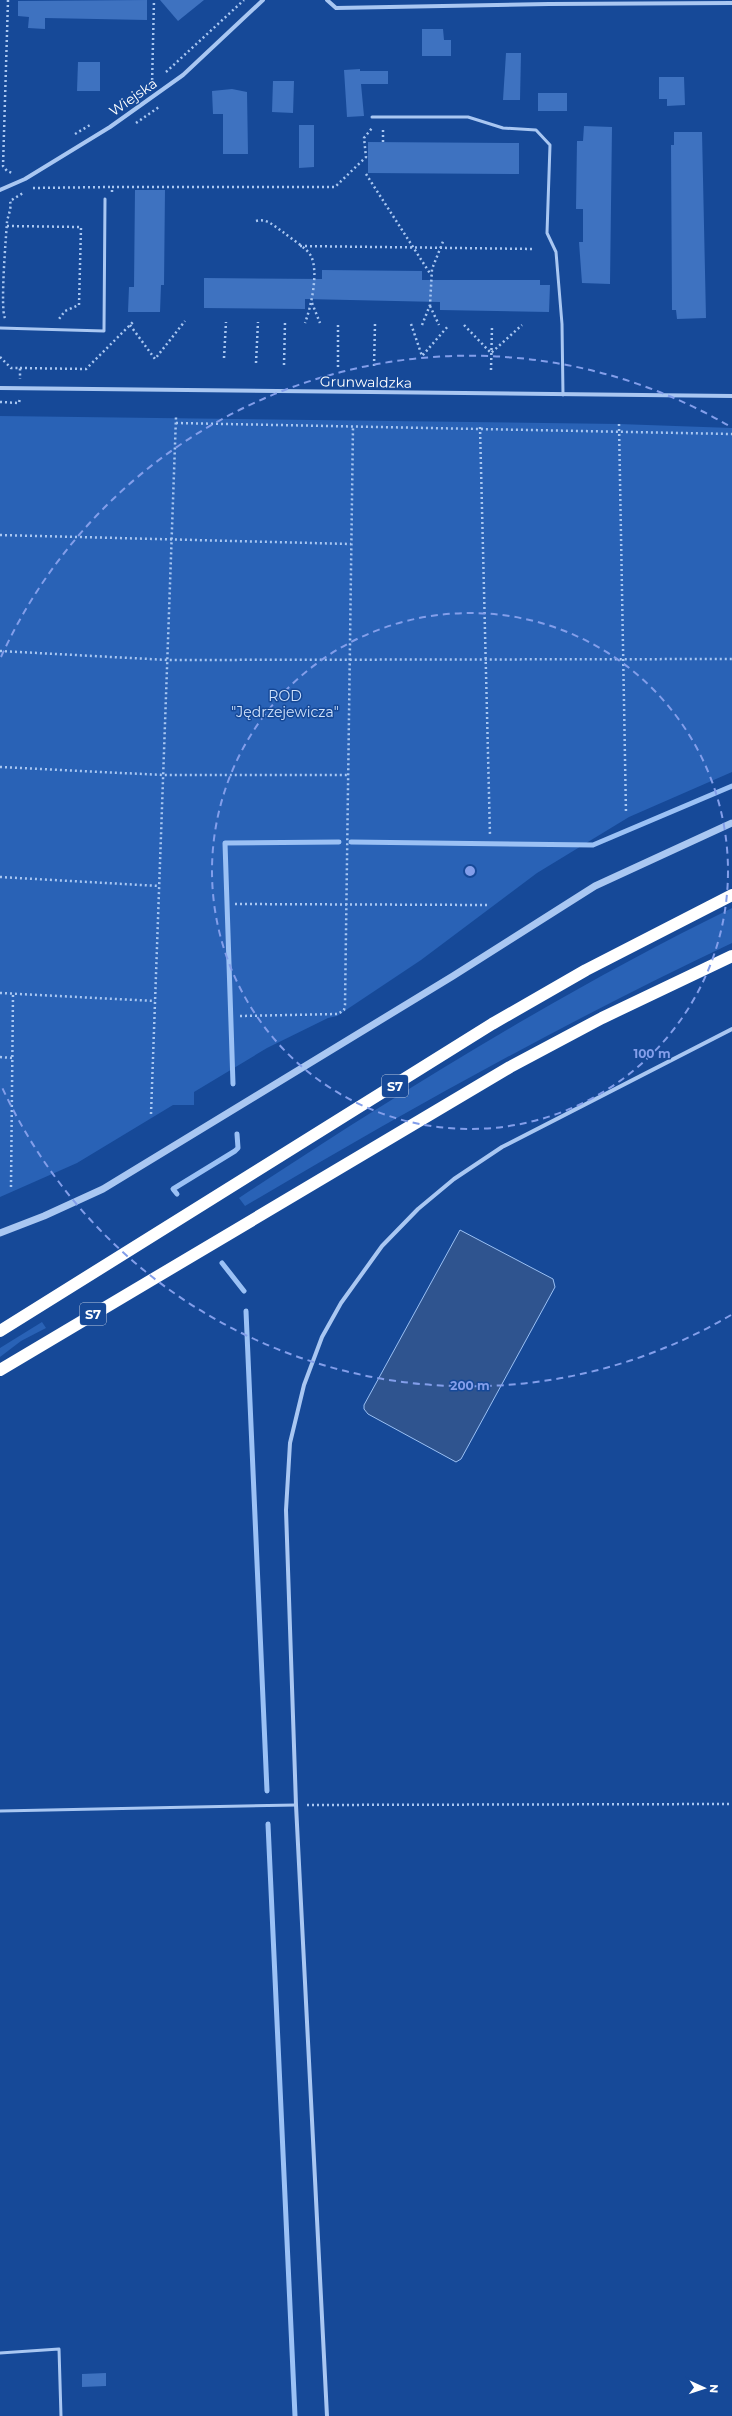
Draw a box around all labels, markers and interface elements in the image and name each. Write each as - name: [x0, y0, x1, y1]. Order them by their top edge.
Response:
- street label: Wiejska: [105, 74, 161, 120]
- street label: Grunwaldzka: [320, 372, 412, 392]
- park label: ROD "Jędrzejewicza": [231, 687, 339, 721]
- centre of rings: [463, 864, 477, 878]
- text: 100 m: [634, 1046, 670, 1061]
- road number: S7: [382, 1075, 408, 1097]
- road number: S7: [80, 1303, 106, 1325]
- text: 200 m: [450, 1378, 490, 1393]
- north arrow: [684, 2368, 724, 2408]
- text: N: [707, 2384, 721, 2393]

